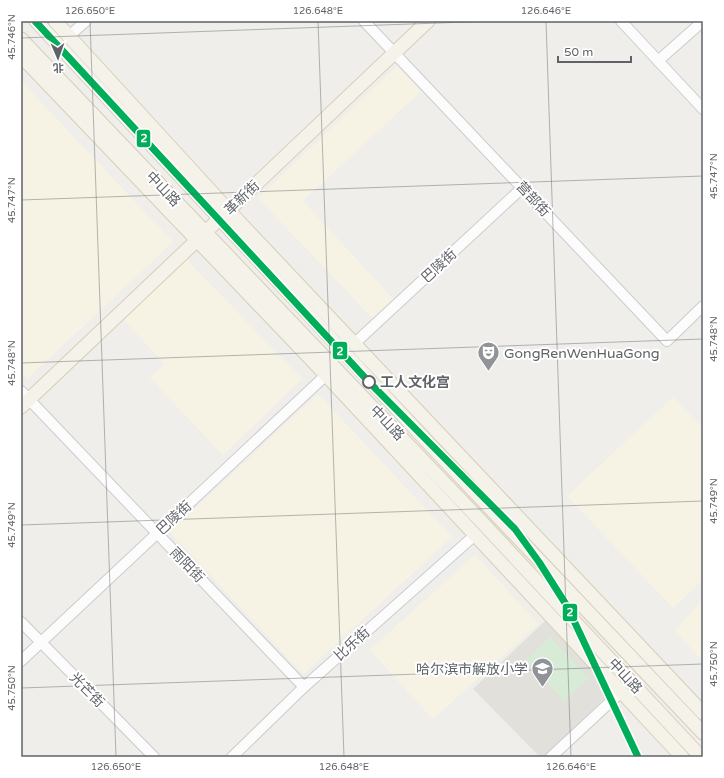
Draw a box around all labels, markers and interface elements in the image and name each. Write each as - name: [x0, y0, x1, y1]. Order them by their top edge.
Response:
- text: 126.650°E: [65, 5, 115, 17]
- text: 126.648°E: [293, 5, 343, 17]
- text: 126.646°E: [521, 5, 571, 17]
- text: 45.746°N: [6, 14, 18, 60]
- north arrow: [38, 38, 78, 78]
- scale bar: [558, 38, 631, 64]
- text: 50 m: [564, 45, 593, 59]
- text: 北: [53, 61, 64, 74]
- line badge: 2: [136, 129, 151, 148]
- text: 2: [141, 132, 148, 145]
- text: 45.747°N: [708, 153, 720, 199]
- street label: 中山路: [142, 168, 184, 210]
- text: 45.747°N: [6, 177, 18, 223]
- street label: 革新街: [221, 177, 263, 219]
- street label: 营部街: [512, 178, 554, 220]
- street label: 巴陵街: [418, 245, 460, 287]
- text: 45.748°N: [708, 316, 720, 362]
- text: 45.748°N: [6, 340, 18, 386]
- theatre icon: GongRenWenHuaGong: [475, 340, 501, 373]
- line badge: 2: [332, 341, 348, 360]
- text: 2: [337, 345, 344, 358]
- place label: GongRenWenHuaGong: [504, 345, 660, 362]
- place label: 工人文化宫: [380, 374, 450, 391]
- marker: 工人文化宫: [362, 375, 376, 389]
- street label: 中山路: [366, 402, 408, 444]
- text: 45.749°N: [708, 478, 720, 524]
- street label: 巴陵街: [153, 497, 195, 539]
- text: 45.749°N: [6, 502, 18, 548]
- street label: 雨阳街: [166, 544, 208, 586]
- line badge: 2: [562, 603, 578, 622]
- text: 2: [567, 606, 574, 619]
- street label: 比乐街: [331, 624, 373, 664]
- text: 45.750°N: [708, 641, 720, 687]
- street label: 中山路: [604, 655, 646, 697]
- school or university icon: 哈尔滨市解放小学: [530, 656, 556, 689]
- place label: 哈尔滨市解放小学: [416, 661, 528, 678]
- text: 45.750°N: [6, 665, 18, 711]
- street label: 光芒街: [66, 669, 108, 711]
- text: 126.650°E: [91, 761, 141, 773]
- text: 126.648°E: [319, 761, 369, 773]
- text: 126.646°E: [546, 761, 596, 773]

